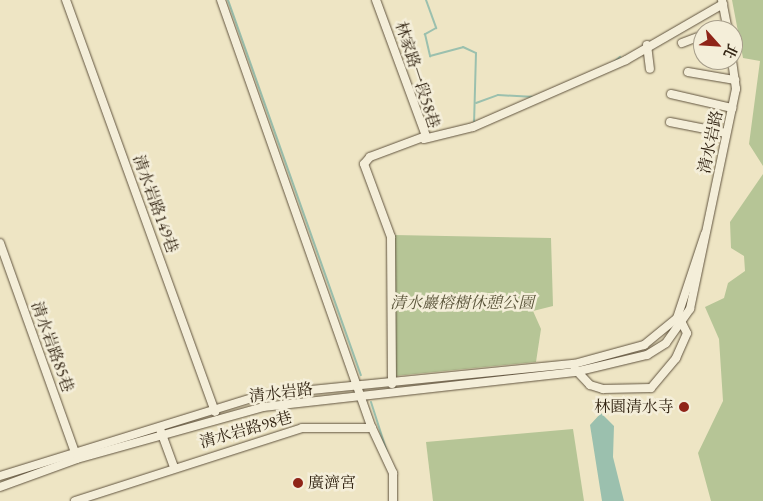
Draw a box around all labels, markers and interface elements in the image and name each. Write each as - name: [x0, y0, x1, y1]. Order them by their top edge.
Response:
- street label: 林家路一段58巷: [391, 19, 443, 131]
- north arrow: [693, 20, 743, 70]
- text: 北: [719, 41, 742, 61]
- street label: 清水岩路: [695, 109, 727, 175]
- street label: 清水岩路149巷: [128, 152, 182, 256]
- park label: 清水巖榕樹休憩公園: [390, 293, 534, 313]
- street label: 清水岩路85巷: [27, 299, 77, 395]
- street label: 清水岩路: [248, 380, 314, 406]
- place label: 林園清水寺: [594, 397, 674, 417]
- marker: 林園清水寺: [678, 401, 690, 413]
- street label: 清水岩路98巷: [198, 408, 294, 452]
- place label: 廣濟宮: [308, 473, 356, 493]
- marker: 廣濟宮: [292, 477, 304, 489]

